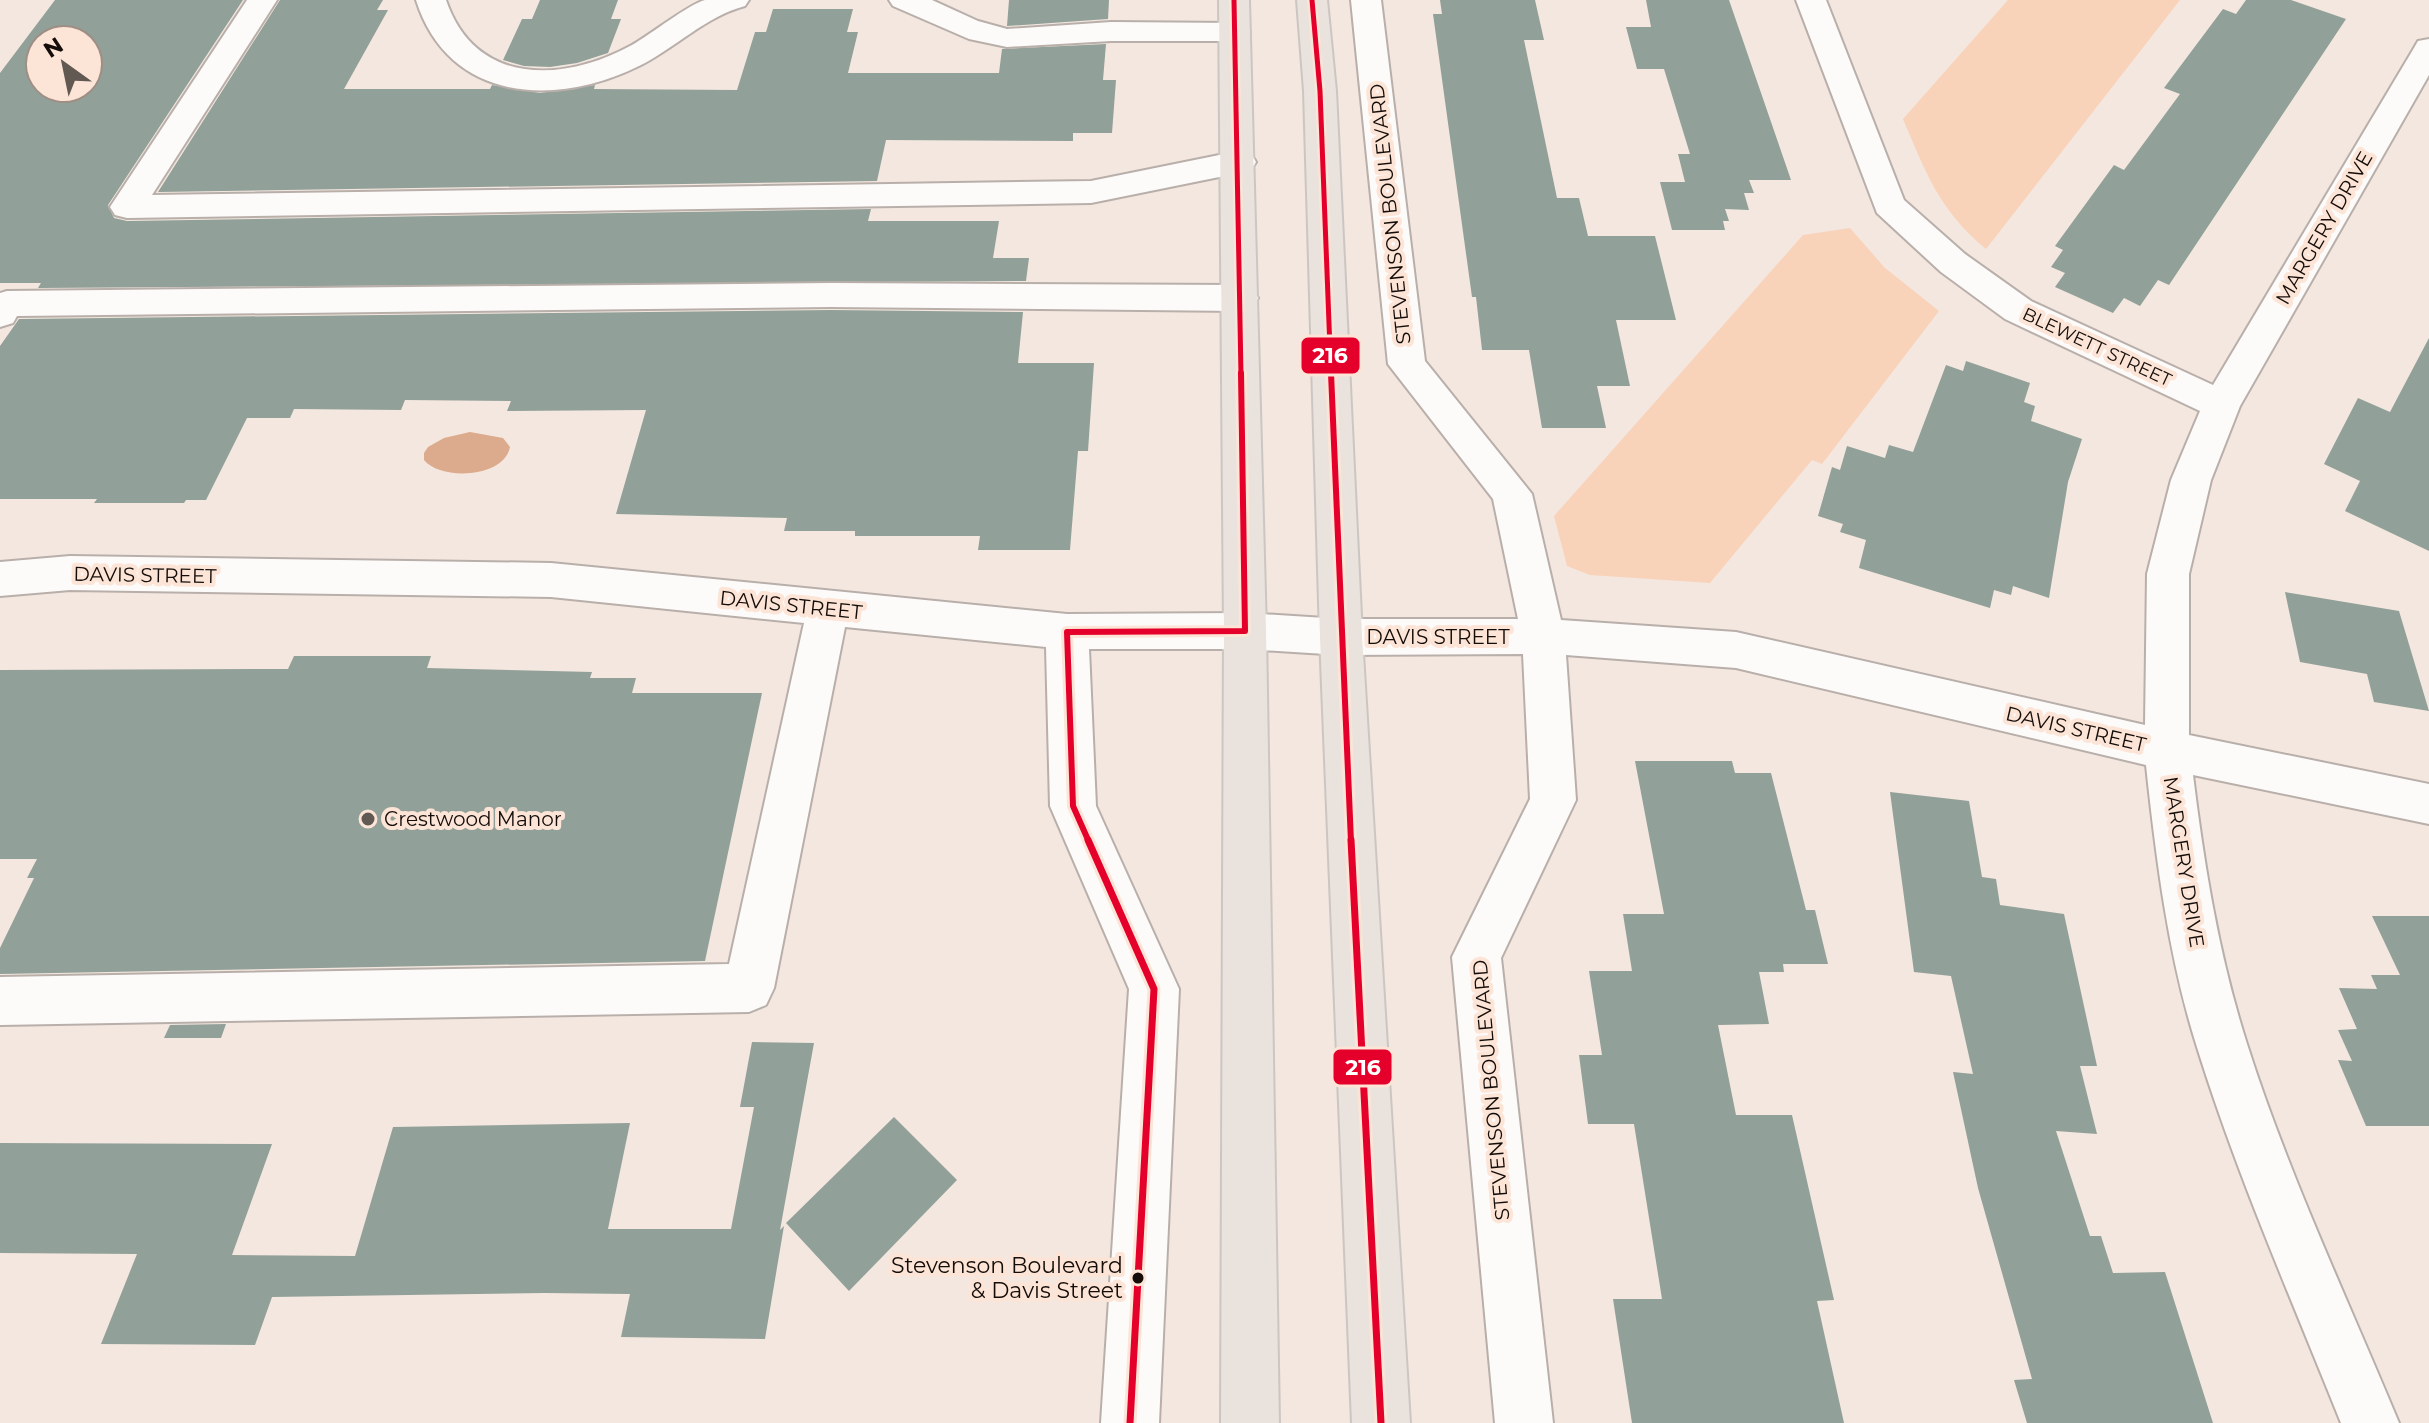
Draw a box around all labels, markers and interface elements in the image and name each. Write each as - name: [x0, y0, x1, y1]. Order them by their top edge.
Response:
- north arrow: [24, 24, 104, 104]
- text: N: [39, 31, 68, 64]
- street label: STEVENSON BOULEVARD: [1364, 83, 1416, 345]
- street label: MARGERY DRIVE: [2270, 147, 2378, 309]
- street label: BLEWETT STREET: [2019, 303, 2176, 391]
- line badge: 216: [1300, 336, 1361, 375]
- text: 216: [1312, 342, 1348, 369]
- street label: DAVIS STREET: [73, 562, 217, 588]
- street label: DAVIS STREET: [718, 586, 864, 624]
- street label: DAVIS STREET: [1366, 625, 1510, 649]
- street label: DAVIS STREET: [2003, 701, 2149, 757]
- street label: MARGERY DRIVE: [2159, 775, 2209, 949]
- place label: Crestwood Manor: [384, 807, 562, 831]
- marker: Crestwood Manor: [359, 810, 377, 828]
- street label: STEVENSON BOULEVARD: [1468, 959, 1514, 1221]
- line badge: 216: [1332, 1048, 1393, 1086]
- text: 216: [1345, 1054, 1381, 1081]
- place label: Stevenson Boulevard & Davis Street: [891, 1252, 1123, 1304]
- marker: Stevenson Boulevard & Davis Street: [1130, 1270, 1146, 1286]

